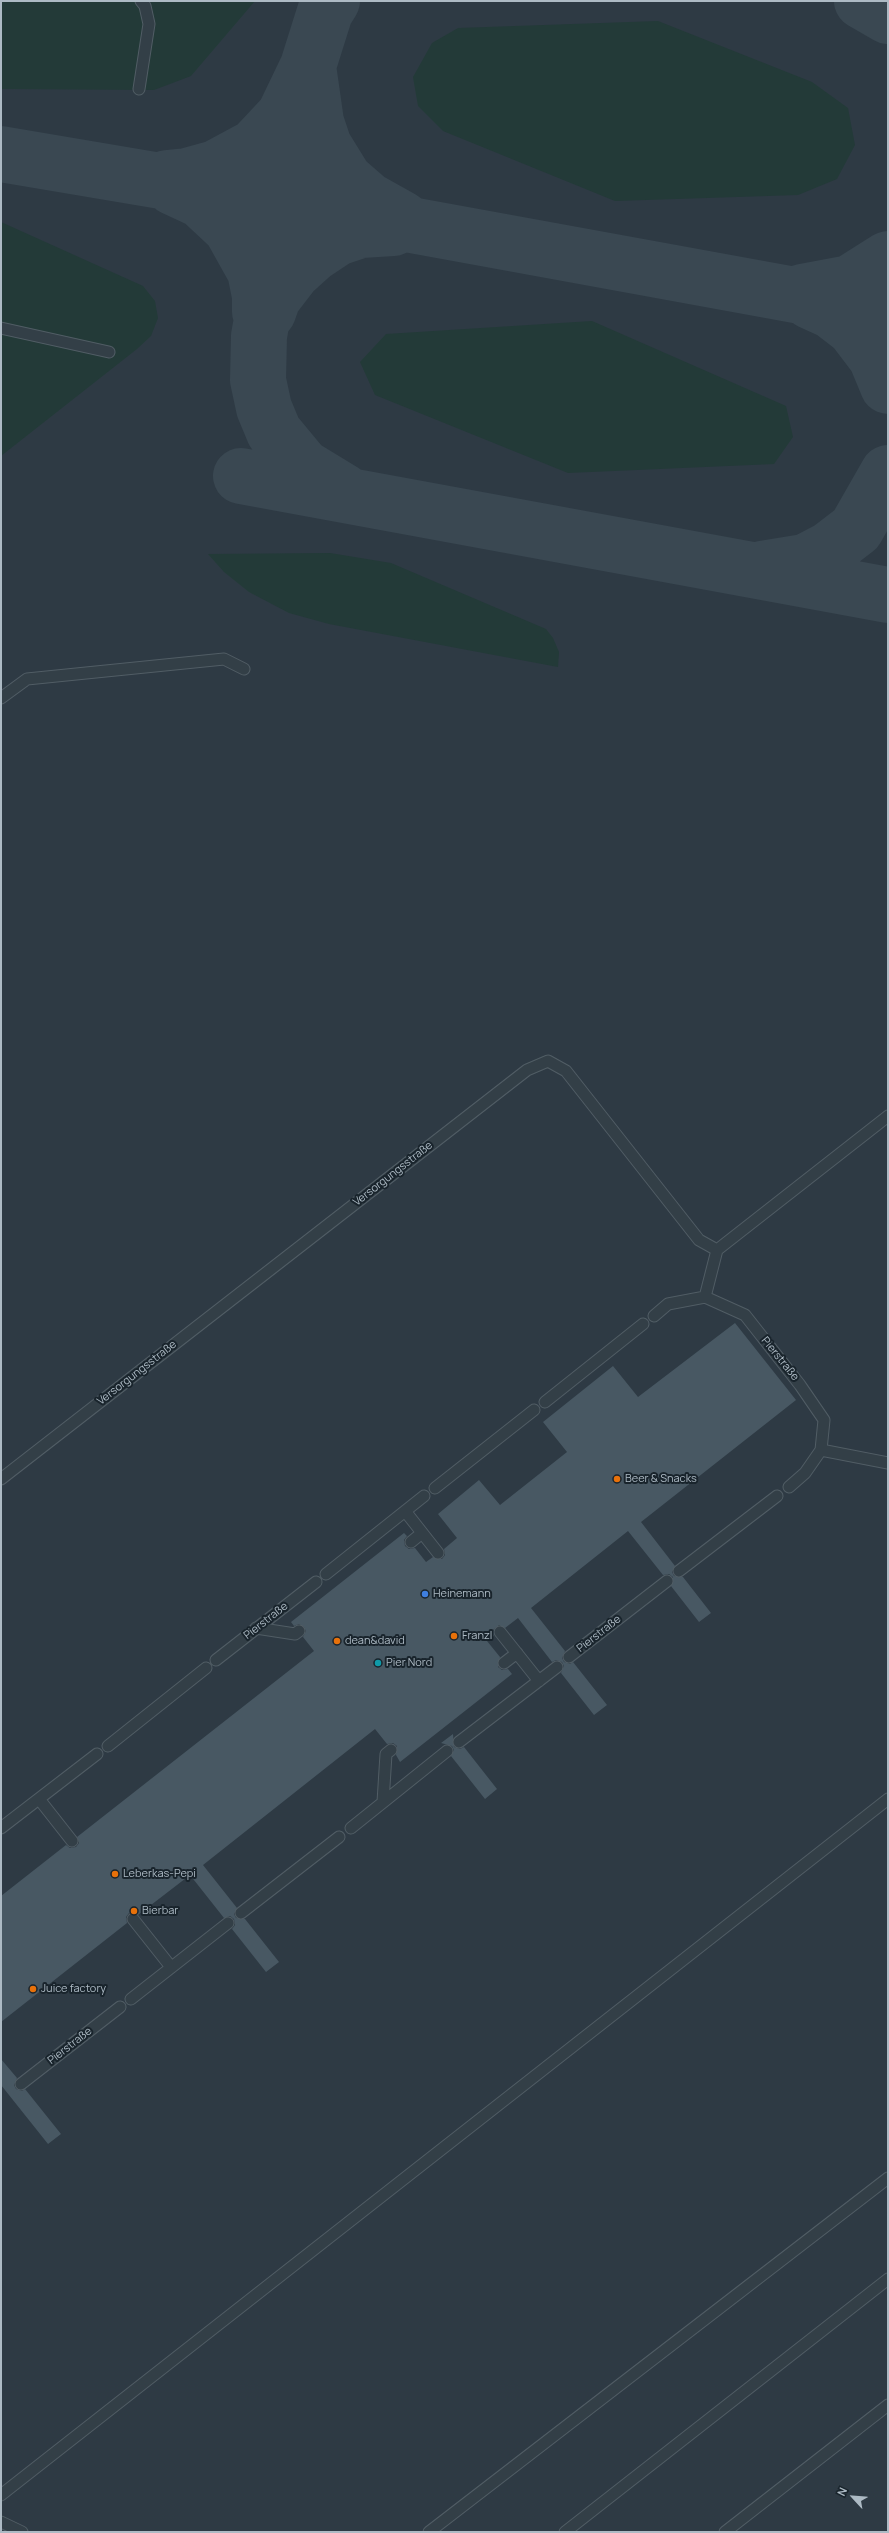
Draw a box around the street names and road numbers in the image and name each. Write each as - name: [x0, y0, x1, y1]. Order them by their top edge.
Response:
- street label: Versorgungsstraße: [351, 1139, 435, 1209]
- street label: Pierstraße: [758, 1334, 802, 1384]
- street label: Versorgungsstraße: [95, 1338, 179, 1408]
- street label: Pierstraße: [241, 1600, 291, 1642]
- street label: Pierstraße: [574, 1613, 624, 1655]
- street label: Pierstraße: [45, 2025, 95, 2067]

